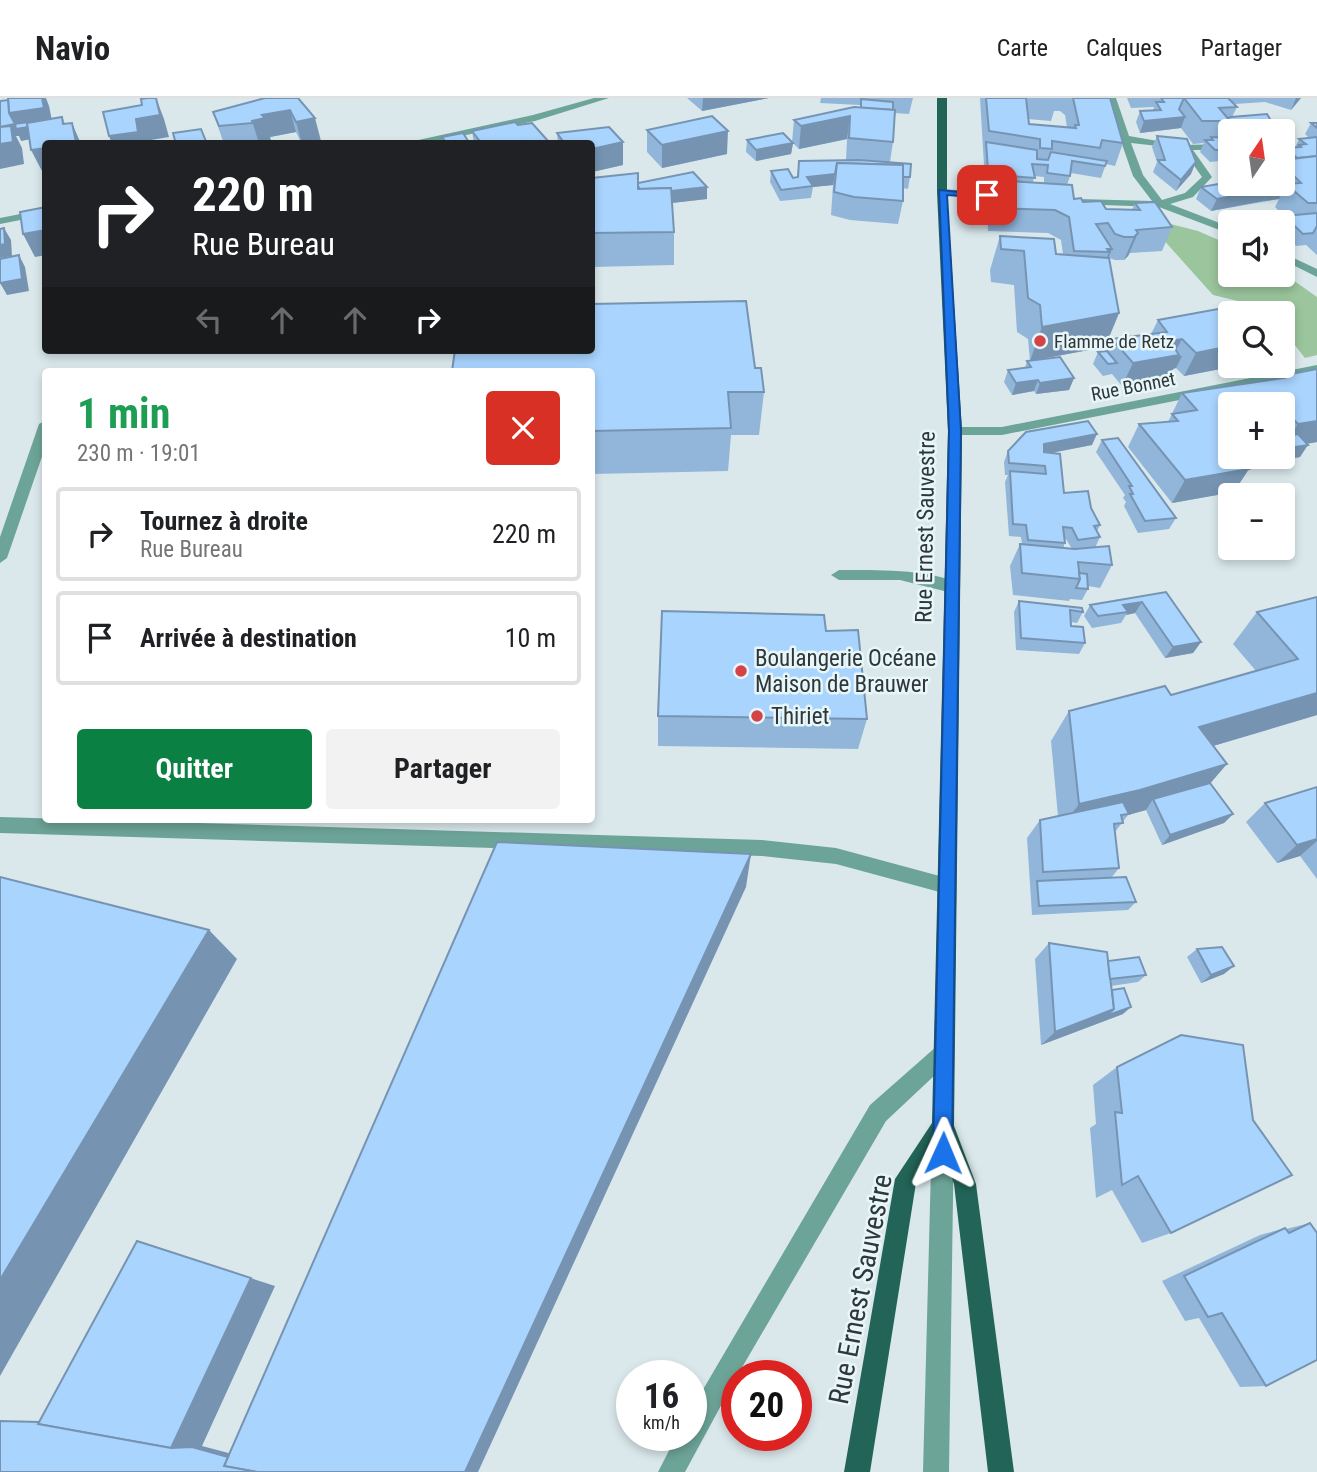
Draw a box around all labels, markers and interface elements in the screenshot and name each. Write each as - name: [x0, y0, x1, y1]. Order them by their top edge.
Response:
- text: Navio: [35, 29, 110, 68]
- text: Carte: [997, 34, 1048, 62]
- text: Calques: [1086, 34, 1162, 62]
- text: Partager: [1200, 34, 1282, 62]
- north arrow: [1218, 119, 1295, 196]
- map controls: [1218, 119, 1295, 560]
- pin: [957, 165, 1017, 225]
- text: 220 m: [192, 166, 314, 223]
- icon: right: [77, 168, 168, 259]
- icon: arrive: [968, 176, 1006, 214]
- button: sound: [1218, 210, 1295, 287]
- text: Rue Bureau: [192, 225, 335, 263]
- icon: left: [190, 301, 228, 339]
- icon: ahead: [263, 301, 301, 339]
- icon: ahead: [336, 301, 374, 339]
- icon: right: [409, 301, 447, 339]
- button: search: [1218, 301, 1295, 378]
- place label: Flamme de Retz: [1054, 330, 1174, 353]
- marker: Flamme de Retz: [1032, 333, 1048, 349]
- street label: Rue Bonnet: [1089, 367, 1177, 406]
- text: 1 min: [77, 389, 170, 438]
- button: close: [486, 391, 560, 465]
- button: +: [1218, 392, 1295, 469]
- street label: Rue Ernest Sauvestre: [910, 431, 941, 623]
- text: 230 m · 19:01: [77, 440, 201, 467]
- button: −: [1218, 483, 1295, 560]
- text: Tournez à droite: [140, 506, 308, 536]
- icon: right: [81, 515, 119, 553]
- text: 220 m: [492, 519, 556, 549]
- text: Rue Bureau: [140, 536, 243, 563]
- icon: arrive: [81, 619, 119, 657]
- text: Arrivée à destination: [140, 623, 357, 653]
- text: 10 m: [505, 623, 556, 653]
- place label: Boulangerie Océane Maison de Brauwer: [755, 645, 936, 698]
- marker: Boulangerie Océane Maison de Brauwer: [733, 663, 749, 679]
- place label: Thiriet: [771, 703, 829, 730]
- marker: Thiriet: [749, 708, 765, 724]
- button: Quitter: [77, 729, 312, 809]
- button: Partager: [326, 729, 560, 809]
- position arrow: [906, 1116, 980, 1190]
- street label: Rue Ernest Sauvestre: [822, 1171, 899, 1407]
- speed limit sign: 20: [721, 1360, 812, 1451]
- text: 16: [644, 1376, 679, 1417]
- text: km/h: [643, 1412, 680, 1433]

